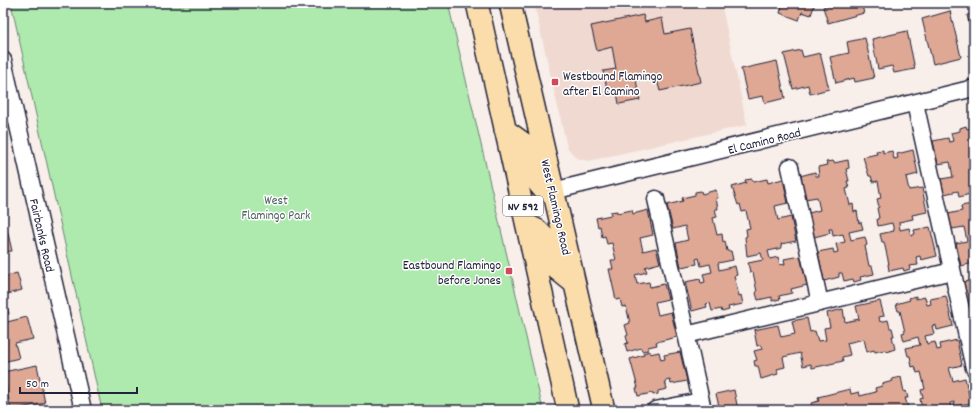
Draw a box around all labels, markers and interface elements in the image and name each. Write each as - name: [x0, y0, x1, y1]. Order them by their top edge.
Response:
- place label: Westbound Flamingo after El Camino: [563, 68, 663, 102]
- marker: Westbound Flamingo after El Camino: [550, 77, 560, 87]
- street label: El Camino Road: [726, 124, 803, 161]
- street label: West Flamingo Road: [534, 158, 575, 257]
- park label: West Flamingo Park: [242, 192, 310, 226]
- road number: NV 592: [503, 196, 543, 216]
- street label: Fairbanks Road: [23, 197, 58, 274]
- place label: Eastbound Flamingo before Jones: [403, 257, 501, 291]
- marker: Eastbound Flamingo before Jones: [504, 266, 514, 276]
- scale bar: [20, 369, 137, 395]
- text: 50 m: [26, 376, 49, 393]

